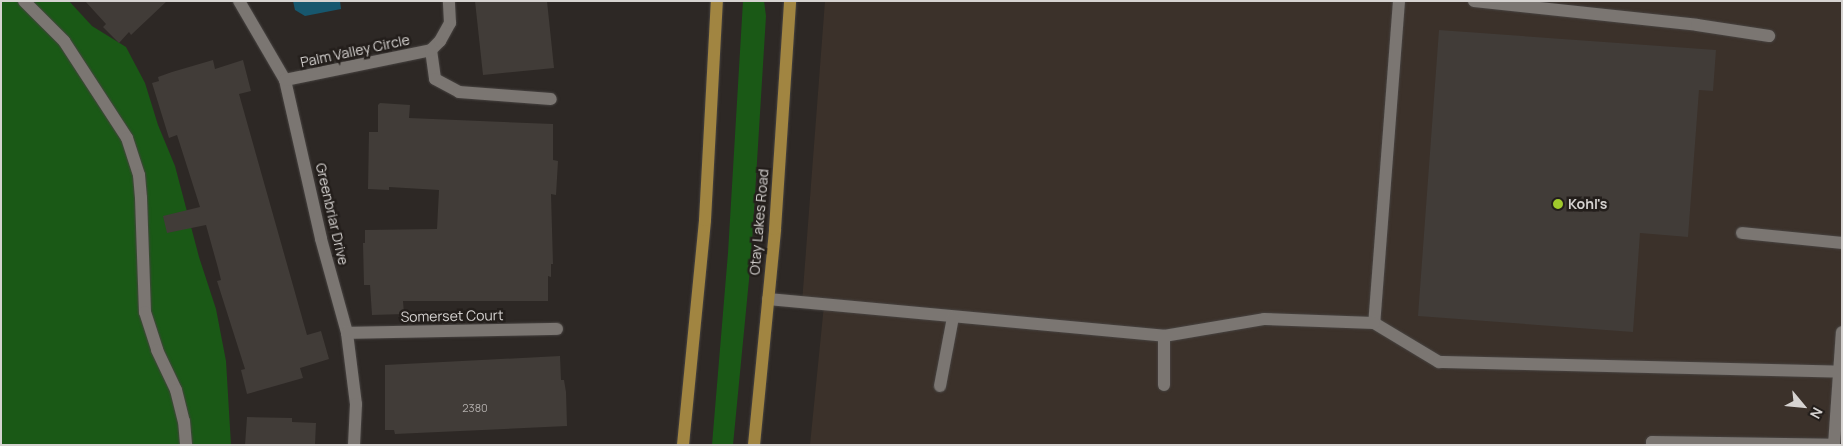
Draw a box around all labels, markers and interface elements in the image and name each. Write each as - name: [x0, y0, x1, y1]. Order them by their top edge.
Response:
- street label: Palm Valley Circle: [299, 31, 411, 71]
- street label: Greenbriar Drive: [312, 161, 352, 267]
- street label: Otay Lakes Road: [746, 168, 772, 276]
- place label: Kohl's: [1568, 196, 1607, 212]
- marker: Kohl's: [1552, 198, 1564, 210]
- street label: Somerset Court: [400, 307, 504, 325]
- north arrow: [1778, 381, 1828, 431]
- house number: 2380: [462, 401, 488, 415]
- text: N: [1806, 404, 1827, 422]

